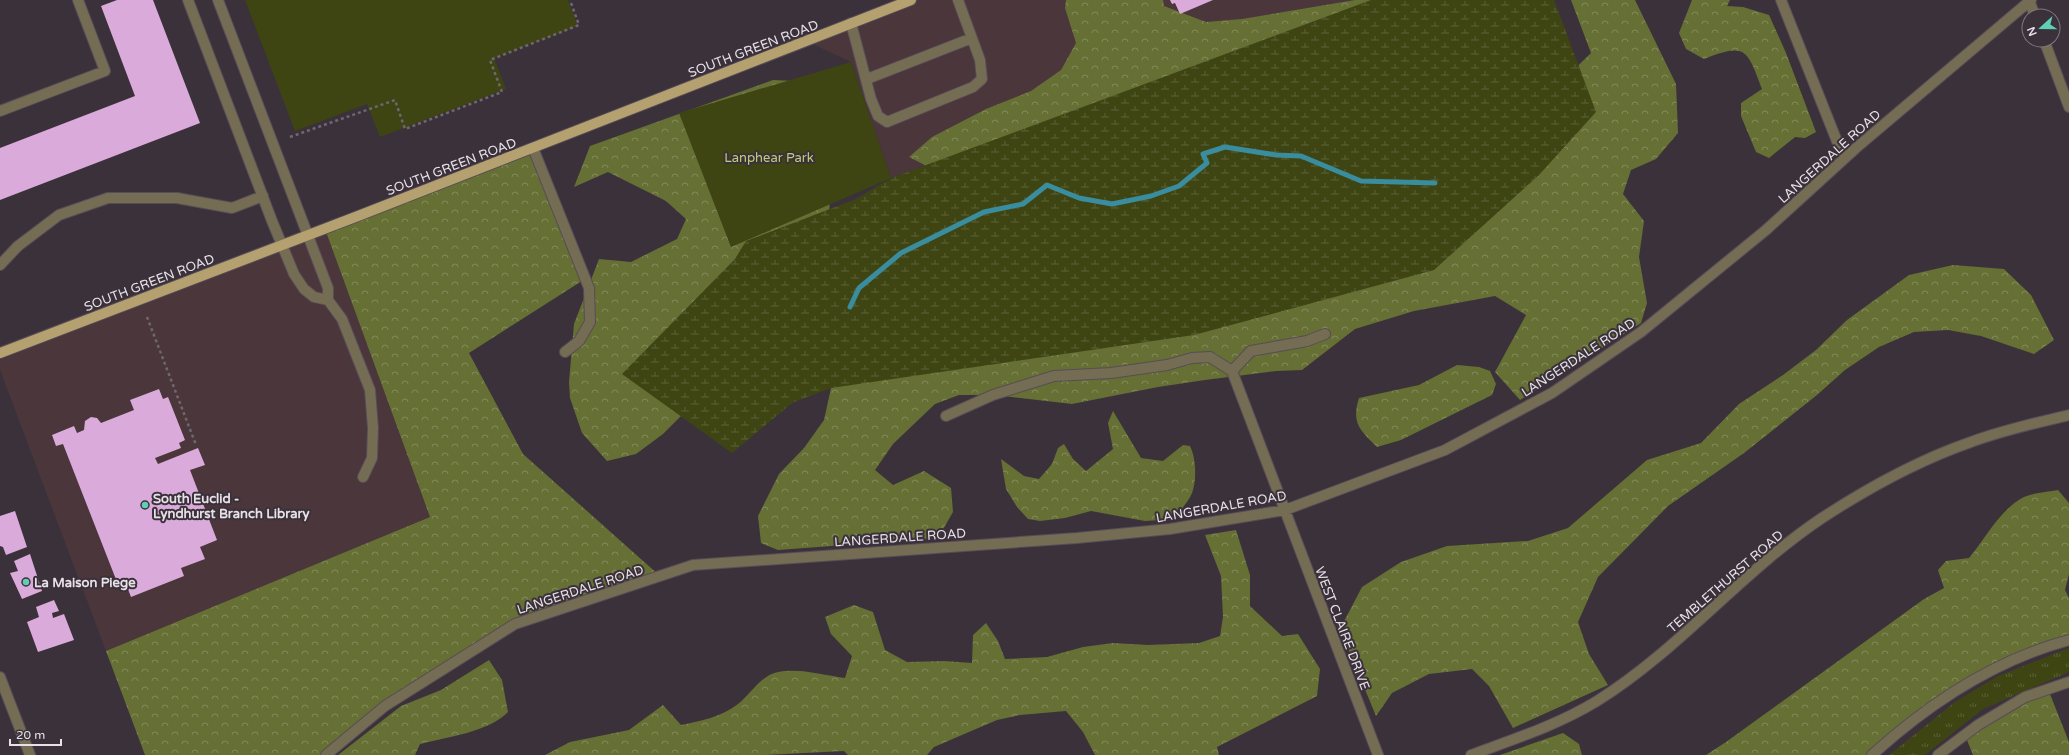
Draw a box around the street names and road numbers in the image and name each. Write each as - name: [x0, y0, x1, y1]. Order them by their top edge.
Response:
- street label: SOUTH GREEN ROAD: [686, 17, 821, 81]
- street label: LANGERDALE ROAD: [1775, 106, 1884, 207]
- street label: SOUTH GREEN ROAD: [384, 135, 519, 199]
- street label: SOUTH GREEN ROAD: [82, 251, 217, 315]
- street label: LANGERDALE ROAD: [1519, 315, 1639, 401]
- street label: LANGERDALE ROAD: [1155, 488, 1288, 526]
- street label: LANGERDALE ROAD: [834, 525, 967, 551]
- street label: TEMBLETHURST ROAD: [1664, 527, 1787, 636]
- street label: LANGERDALE ROAD: [515, 562, 646, 618]
- street label: WEST CLAIRE DRIVE: [1311, 564, 1373, 692]

